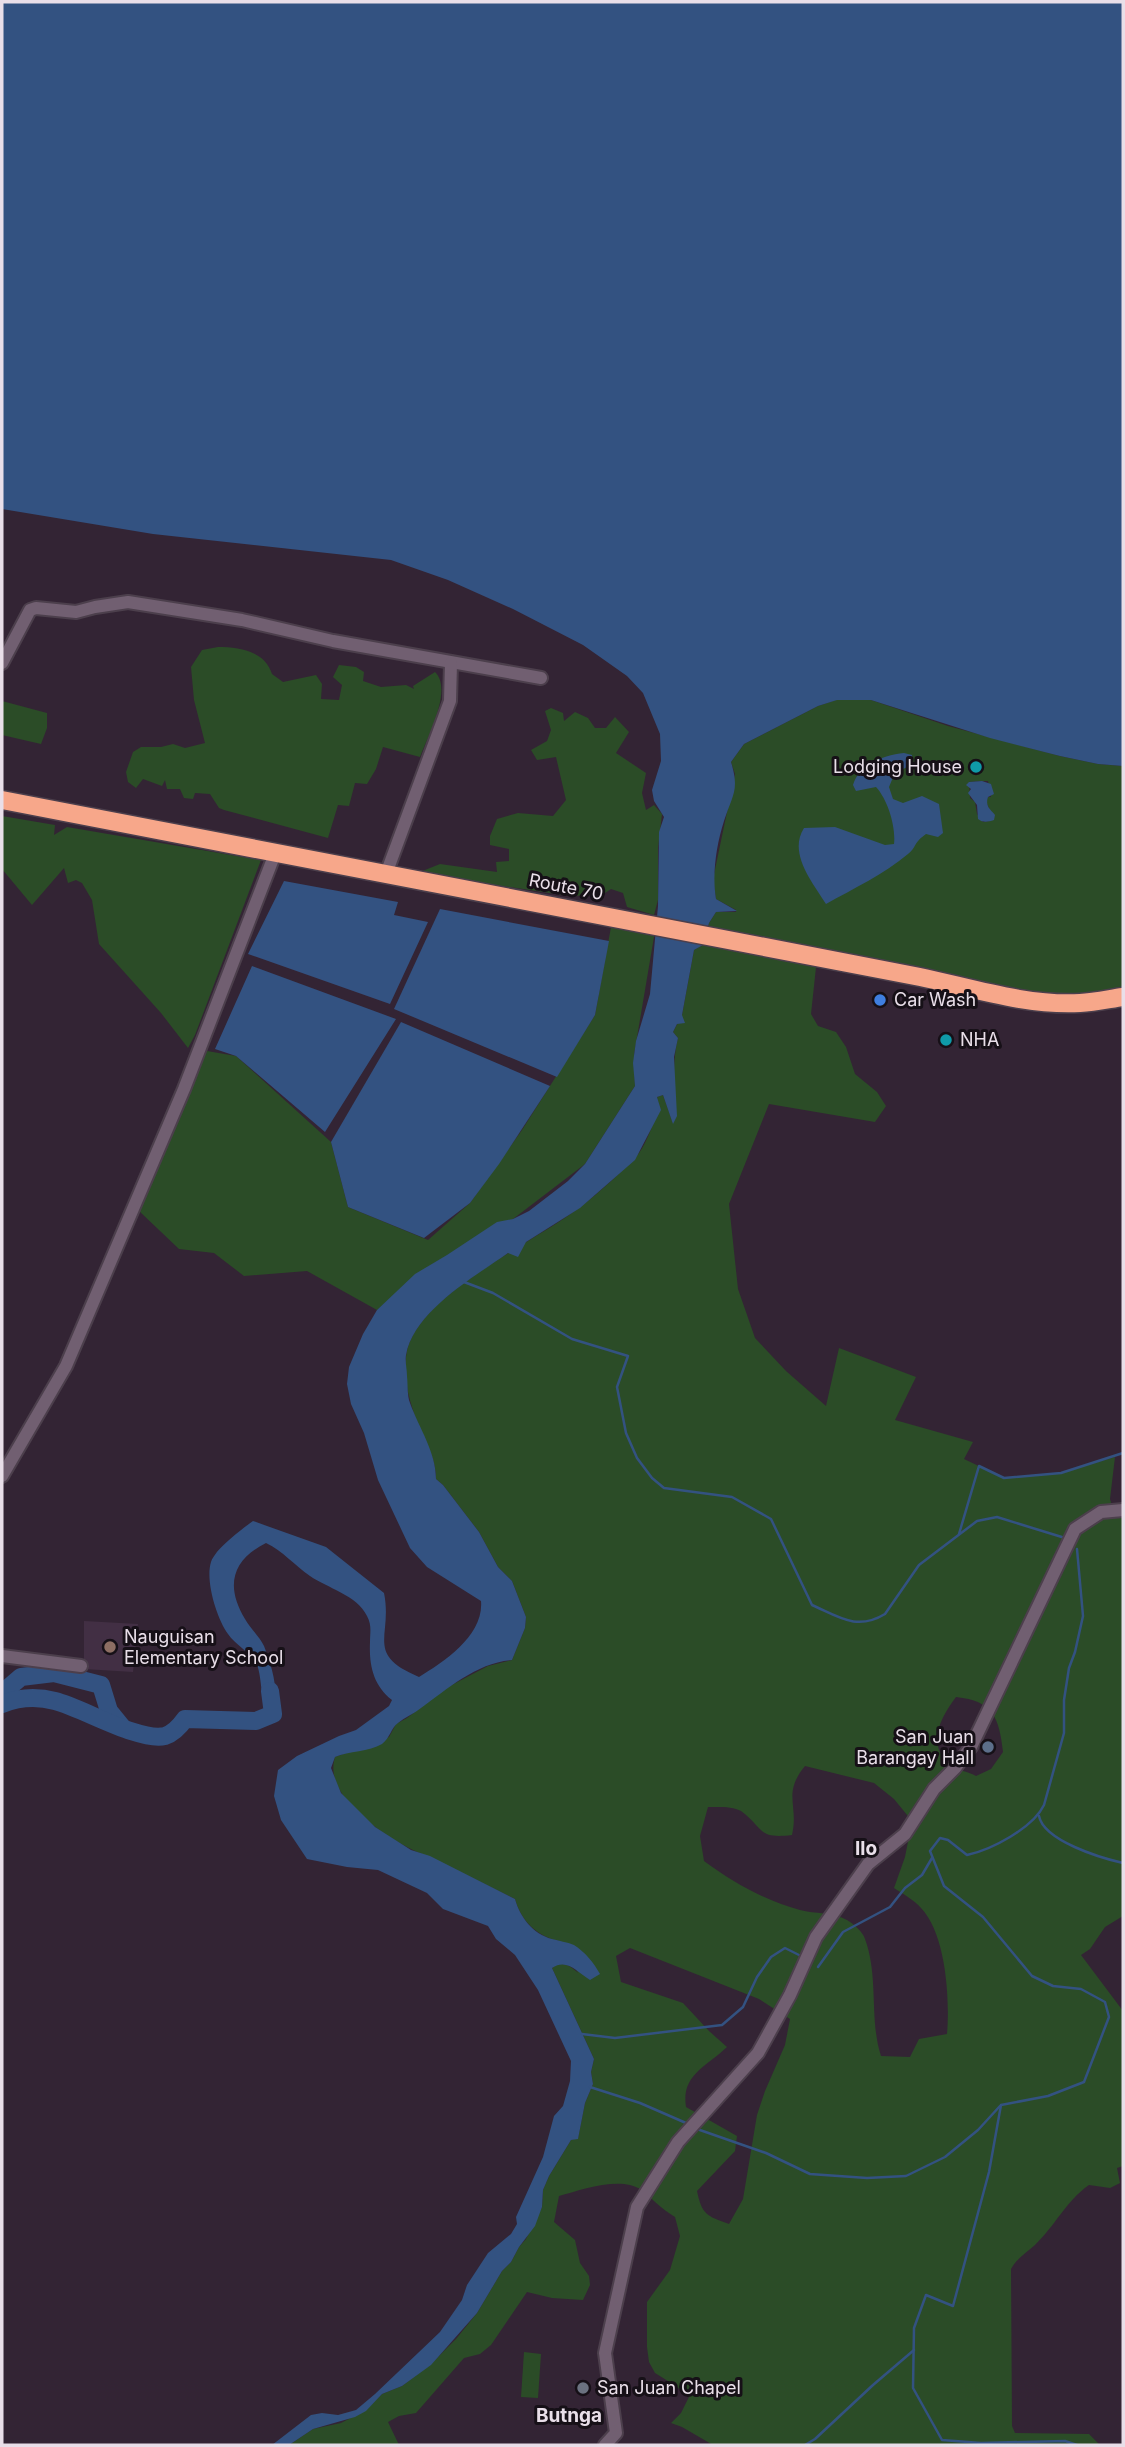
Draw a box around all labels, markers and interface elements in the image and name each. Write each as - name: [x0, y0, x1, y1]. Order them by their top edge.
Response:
- place label: Lodging House: [833, 756, 962, 777]
- marker: Lodging House: [968, 759, 984, 775]
- street label: Route 70: [527, 869, 605, 904]
- place label: Car Wash: [894, 989, 976, 1010]
- marker: Car Wash: [872, 992, 888, 1008]
- place label: NHA: [960, 1029, 999, 1050]
- marker: NHA: [938, 1032, 954, 1048]
- place label: Nauguisan Elementary School: [124, 1626, 283, 1668]
- marker: Nauguisan Elementary School: [102, 1639, 118, 1655]
- place label: San Juan Barangay Hall: [856, 1726, 974, 1768]
- marker: San Juan Barangay Hall: [980, 1739, 996, 1755]
- district label: Ilo: [855, 1837, 877, 1860]
- place label: San Juan Chapel: [597, 2377, 741, 2398]
- marker: San Juan Chapel: [575, 2380, 591, 2396]
- district label: Butnga: [536, 2404, 602, 2427]

